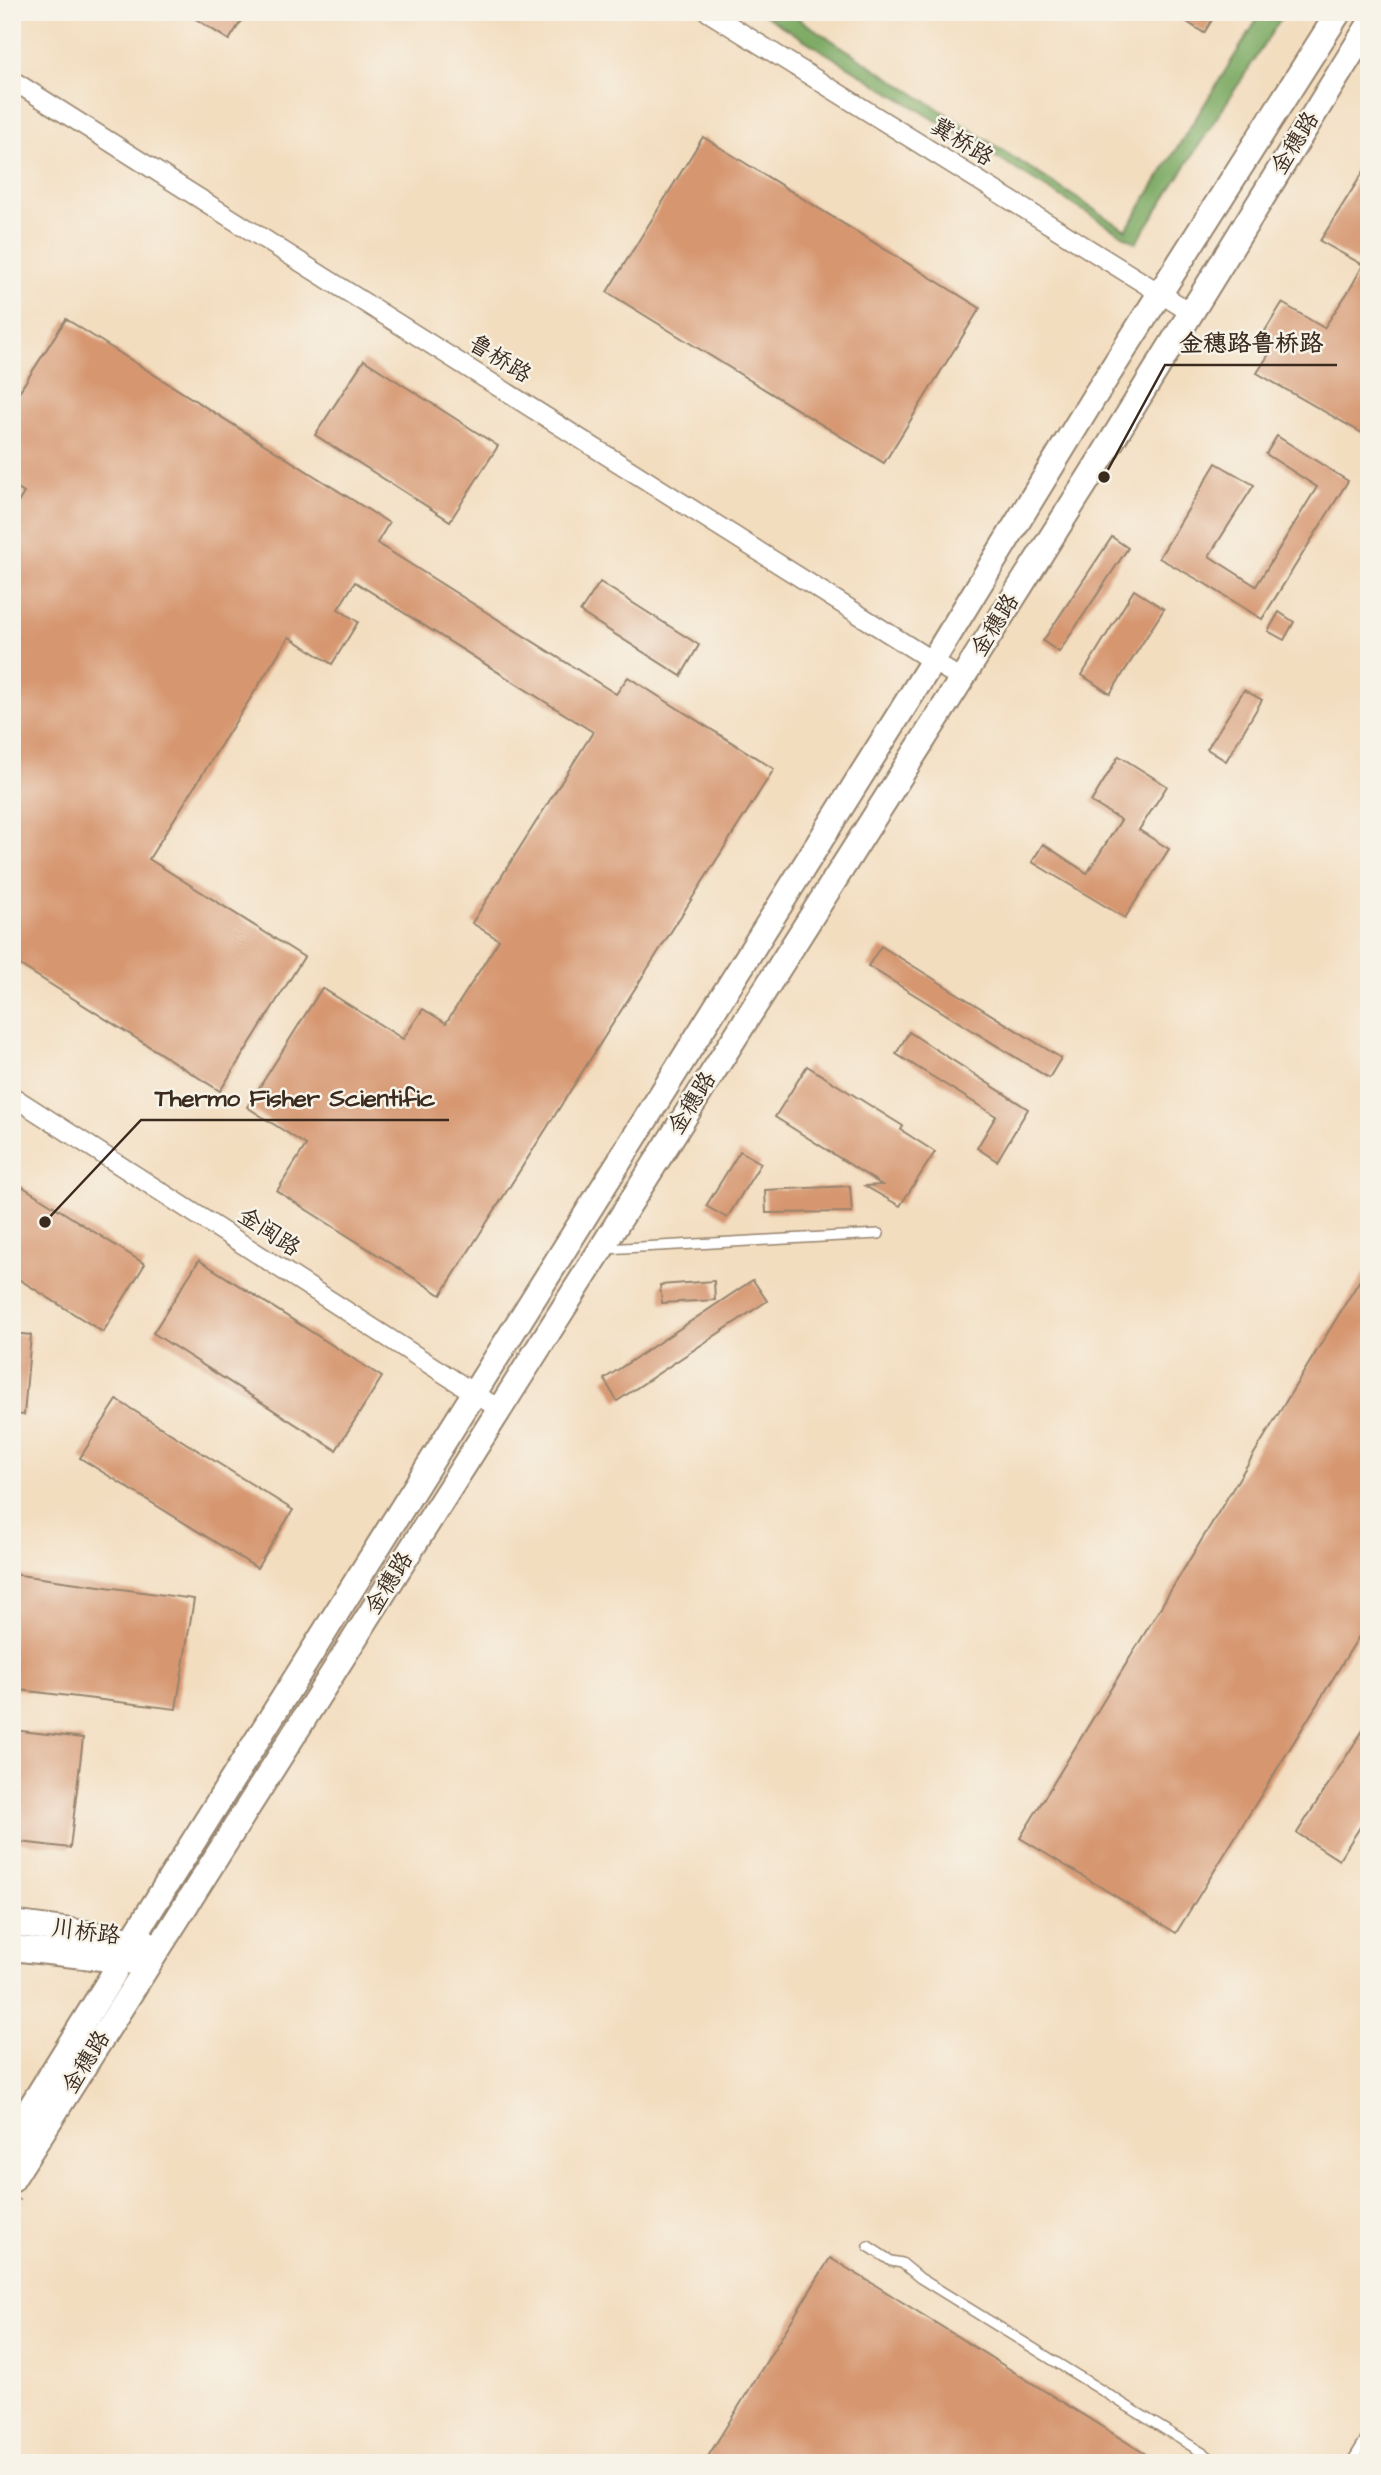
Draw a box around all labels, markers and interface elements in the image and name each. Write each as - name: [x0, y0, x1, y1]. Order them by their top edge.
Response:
- street label: 金穗路: [1263, 105, 1327, 181]
- street label: 冀桥路: [924, 110, 1000, 174]
- callout: 金穗路鲁桥路: [1165, 320, 1337, 365]
- street label: 鲁桥路: [462, 327, 538, 391]
- text: 金穗路鲁桥路: [1179, 327, 1324, 361]
- street label: 金穗路: [963, 587, 1027, 663]
- street label: 金穗路: [660, 1065, 724, 1141]
- callout: Thermo Fisher Scientific: [141, 1075, 449, 1120]
- text: Thermo Fisher Scientific: [154, 1082, 435, 1116]
- street label: 金闽路: [231, 1200, 307, 1264]
- street label: 金穗路: [357, 1545, 421, 1621]
- street label: 川桥路: [50, 1912, 122, 1952]
- street label: 金穗路: [54, 2024, 118, 2100]

